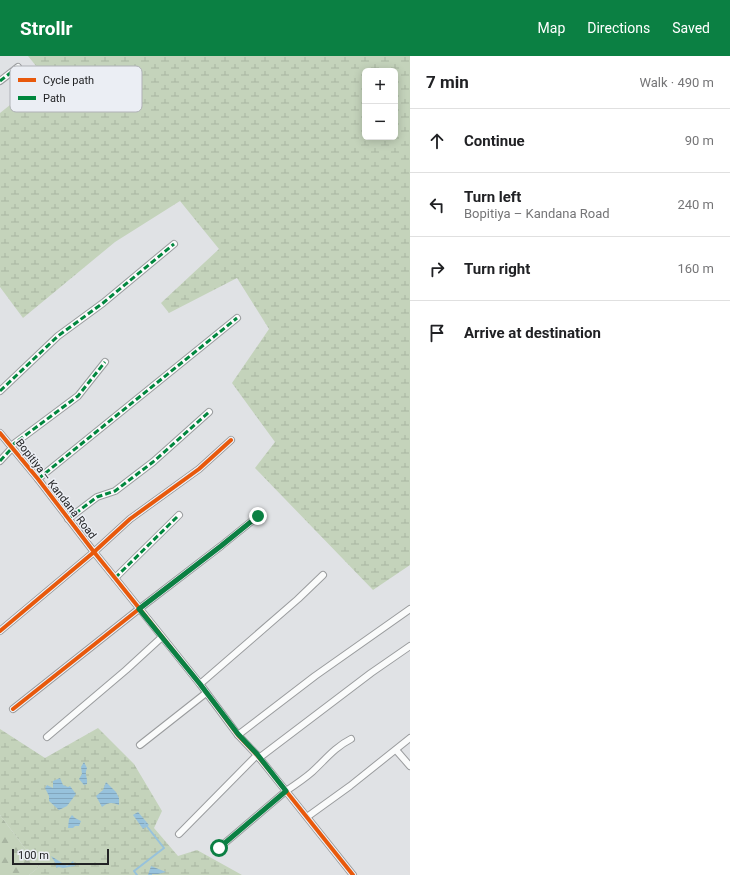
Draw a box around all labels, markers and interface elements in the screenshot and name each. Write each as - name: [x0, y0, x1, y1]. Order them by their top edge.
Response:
- text: Strollr: [20, 17, 73, 40]
- text: Map: [538, 20, 565, 36]
- text: Directions: [587, 20, 650, 36]
- text: Saved: [672, 20, 710, 36]
- legend: [10, 66, 142, 112]
- map controls: [362, 68, 398, 140]
- button: +: [362, 68, 398, 104]
- text: 7 min: [426, 72, 469, 92]
- text: Cycle path: [43, 74, 94, 87]
- text: Walk · 490 m: [639, 75, 714, 90]
- text: Path: [43, 92, 66, 105]
- button: −: [362, 104, 398, 140]
- icon: ahead: [426, 130, 448, 152]
- text: Continue: [464, 132, 525, 150]
- text: 90 m: [685, 133, 714, 148]
- text: Turn left: [464, 188, 521, 206]
- icon: left: [426, 194, 448, 216]
- text: 240 m: [677, 197, 714, 212]
- text: Bopitiya – Kandana Road: [464, 206, 610, 221]
- icon: right: [426, 258, 448, 280]
- text: Turn right: [464, 260, 530, 278]
- text: 160 m: [677, 261, 714, 276]
- icon: arrive: [426, 322, 448, 344]
- text: Arrive at destination: [464, 324, 601, 342]
- street label: Bopitiya – Kandana Road: [13, 436, 99, 542]
- route end: [249, 507, 267, 525]
- route start: [210, 839, 228, 857]
- scale bar: [12, 847, 109, 866]
- text: 100 m: [18, 849, 49, 862]

